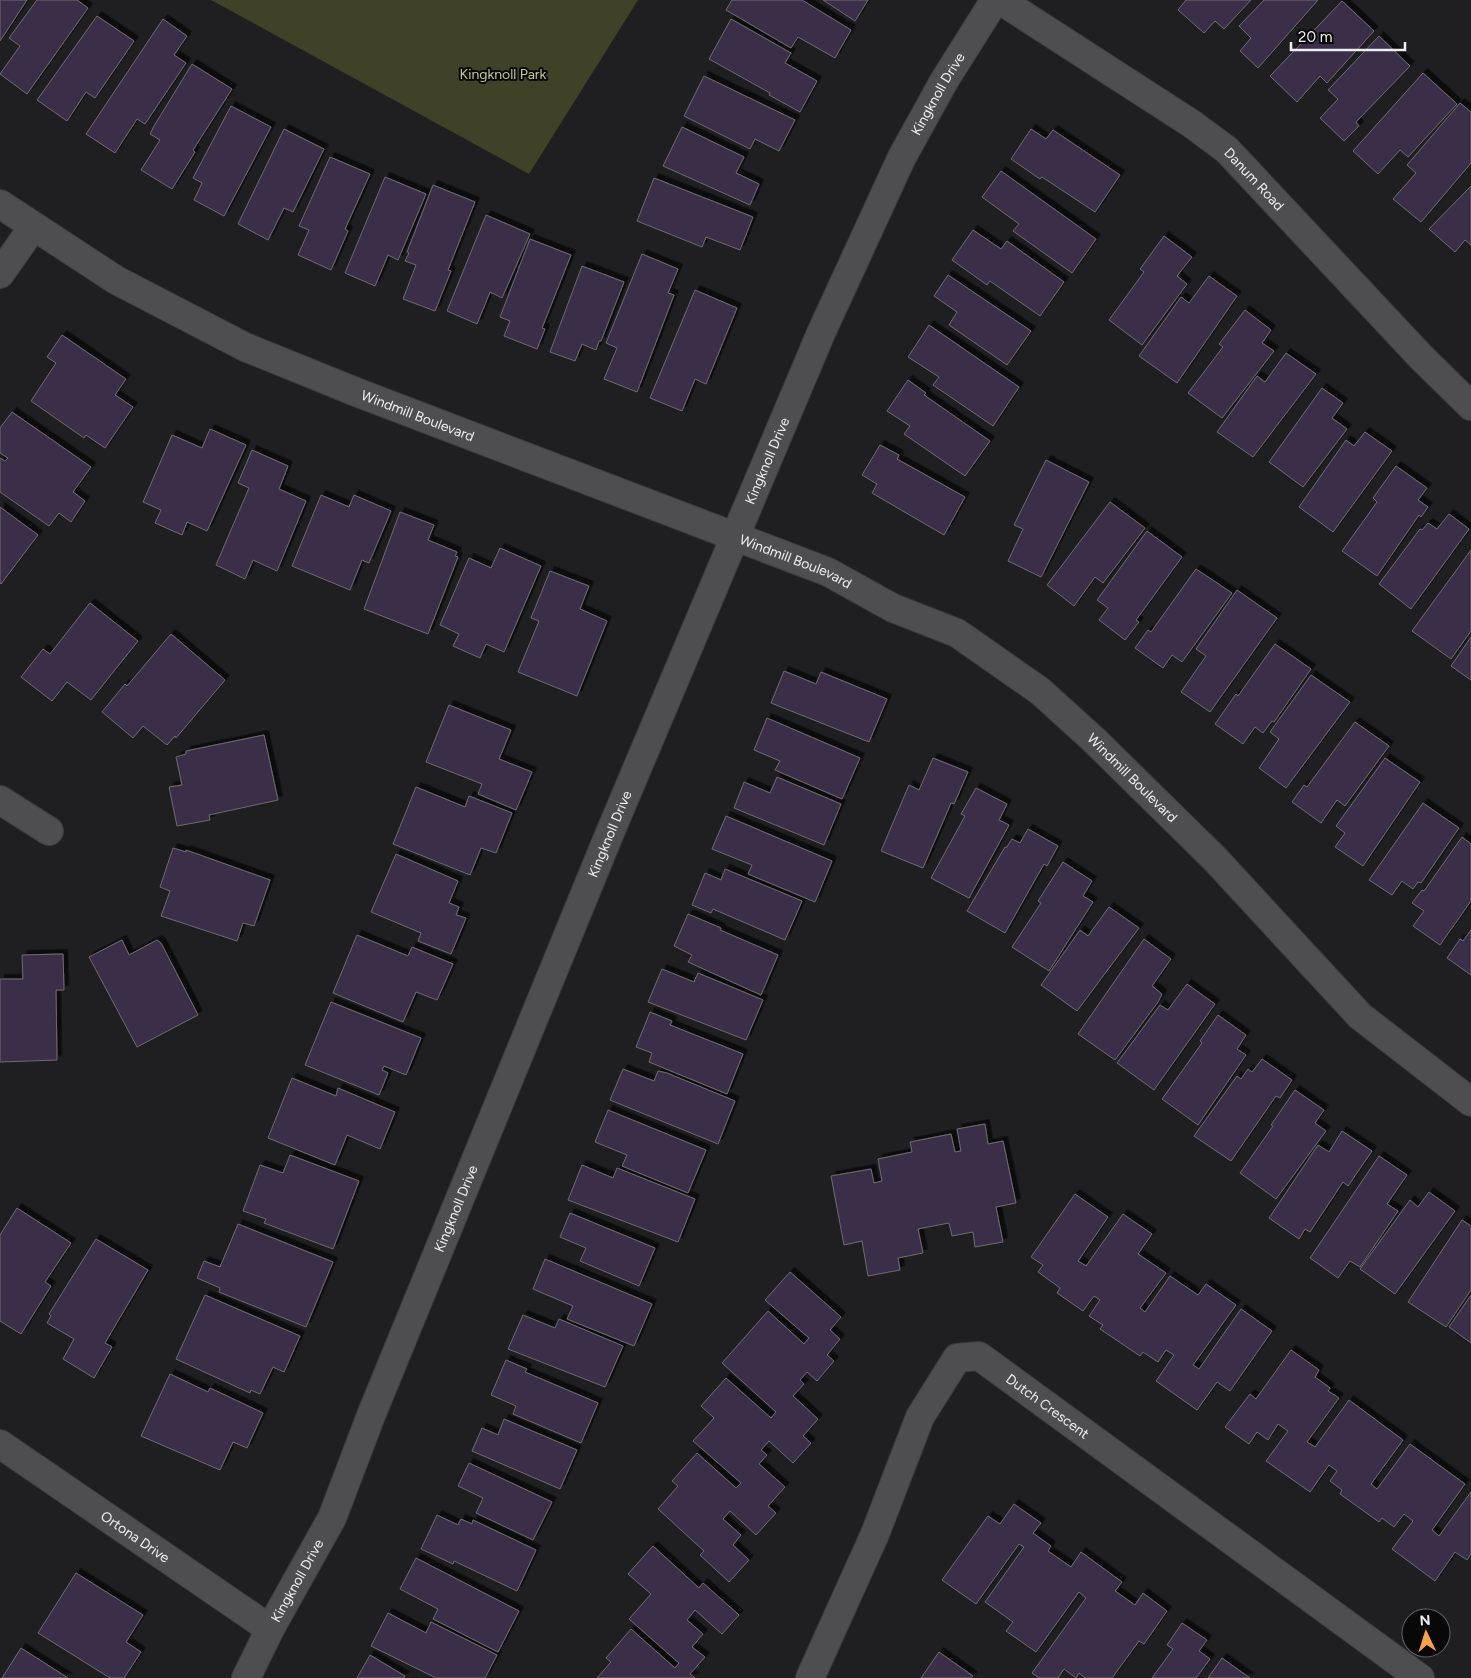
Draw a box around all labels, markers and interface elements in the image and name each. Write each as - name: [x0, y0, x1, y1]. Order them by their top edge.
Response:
- scale bar: [1291, 20, 1405, 52]
- text: 20 m: [1298, 28, 1332, 46]
- street label: Kingknoll Drive: [907, 49, 968, 138]
- park label: Kingknoll Park: [460, 66, 547, 83]
- street label: Danum Road: [1221, 144, 1288, 214]
- street label: Windmill Boulevard: [359, 386, 477, 445]
- street label: Kingknoll Drive: [741, 414, 793, 507]
- street label: Windmill Boulevard: [737, 531, 855, 592]
- street label: Windmill Boulevard: [1084, 730, 1181, 826]
- street label: Kingknoll Drive: [584, 788, 635, 880]
- street label: Kingknoll Drive: [430, 1162, 481, 1255]
- street label: Dutch Crescent: [1003, 1370, 1093, 1442]
- street label: Ortona Drive: [98, 1507, 173, 1566]
- street label: Kingknoll Drive: [267, 1536, 327, 1625]
- north arrow: [1401, 1608, 1451, 1658]
- text: N: [1419, 1612, 1431, 1629]

